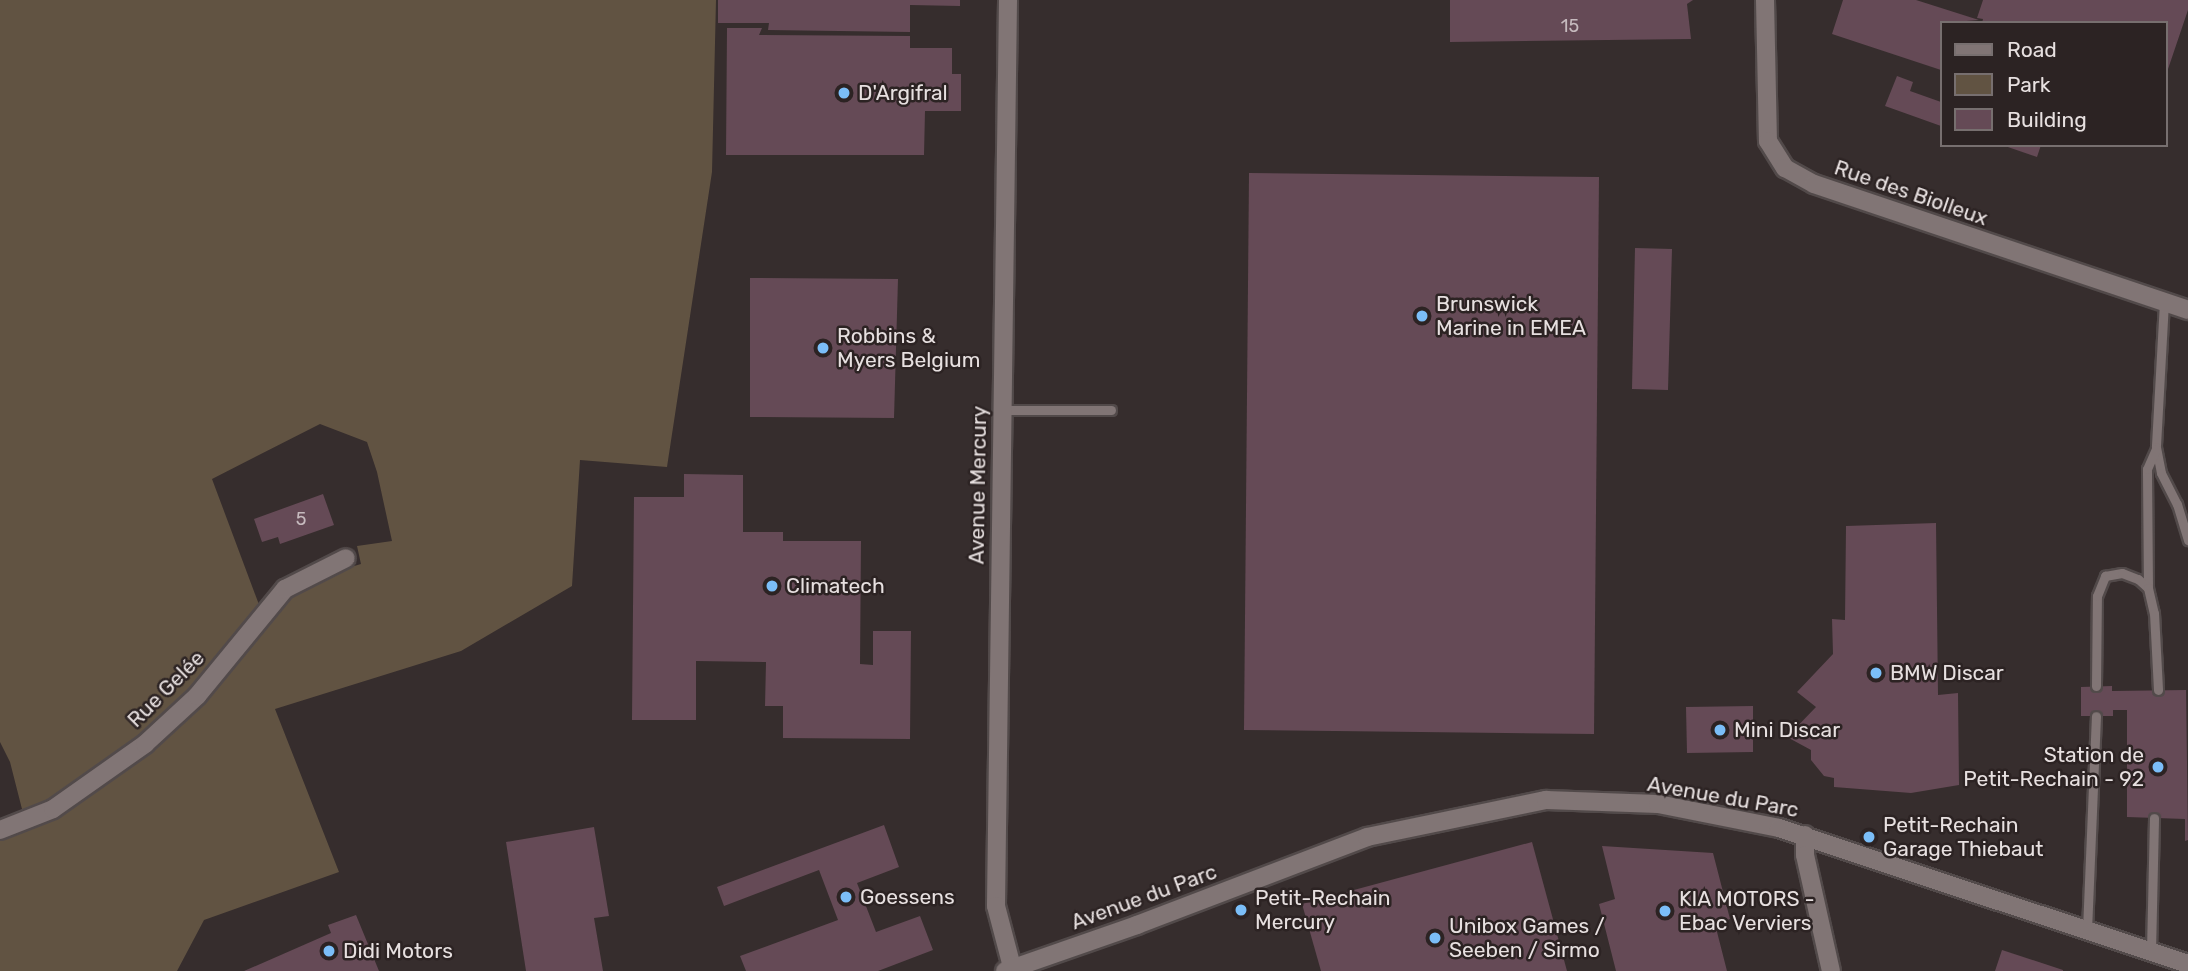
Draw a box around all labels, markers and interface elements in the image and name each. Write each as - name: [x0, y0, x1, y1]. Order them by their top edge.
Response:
- house number: 15: [1561, 15, 1579, 37]
- legend: [1940, 21, 2167, 147]
- text: Road: [2007, 37, 2057, 62]
- text: Park: [2007, 72, 2051, 97]
- place label: D'Argifral: [858, 80, 948, 106]
- marker: D'Argifral: [836, 85, 852, 101]
- text: Building: [2007, 107, 2087, 132]
- street label: Rue des Biolleux: [1831, 155, 1991, 231]
- place label: Brunswick Marine in EMEA: [1436, 291, 1586, 341]
- marker: Brunswick Marine in EMEA: [1414, 308, 1430, 324]
- place label: Robbins & Myers Belgium: [837, 323, 980, 373]
- marker: Robbins & Myers Belgium: [815, 340, 831, 356]
- street label: Avenue Mercury: [964, 405, 992, 565]
- house number: 5: [296, 508, 306, 530]
- place label: Climatech: [786, 573, 885, 599]
- marker: Climatech: [764, 578, 780, 594]
- street label: Rue Gelée: [122, 645, 210, 733]
- place label: BMW Discar: [1890, 660, 2004, 686]
- marker: BMW Discar: [1868, 665, 1884, 681]
- place label: Mini Discar: [1734, 717, 1840, 743]
- marker: Mini Discar: [1712, 722, 1728, 738]
- place label: Station de Petit-Rechain - 92: [1963, 742, 2144, 792]
- marker: Station de Petit-Rechain - 92: [2150, 759, 2166, 775]
- street label: Avenue du Parc: [1645, 771, 1801, 823]
- place label: Petit-Rechain Garage Thiebaut: [1883, 812, 2044, 862]
- marker: Petit-Rechain Garage Thiebaut: [1861, 829, 1877, 845]
- street label: Avenue du Parc: [1068, 859, 1220, 935]
- place label: Goessens: [860, 884, 955, 910]
- place label: Petit-Rechain Mercury: [1255, 885, 1391, 935]
- place label: KIA MOTORS - Ebac Verviers: [1679, 886, 1815, 936]
- marker: Goessens: [838, 889, 854, 905]
- marker: Petit-Rechain Mercury: [1233, 902, 1249, 918]
- marker: KIA MOTORS - Ebac Verviers: [1657, 903, 1673, 919]
- place label: Unibox Games / Seeben / Sirmo: [1449, 913, 1605, 963]
- marker: Unibox Games / Seeben / Sirmo: [1427, 930, 1443, 946]
- place label: Didi Motors: [343, 938, 453, 964]
- marker: Didi Motors: [321, 943, 337, 959]

